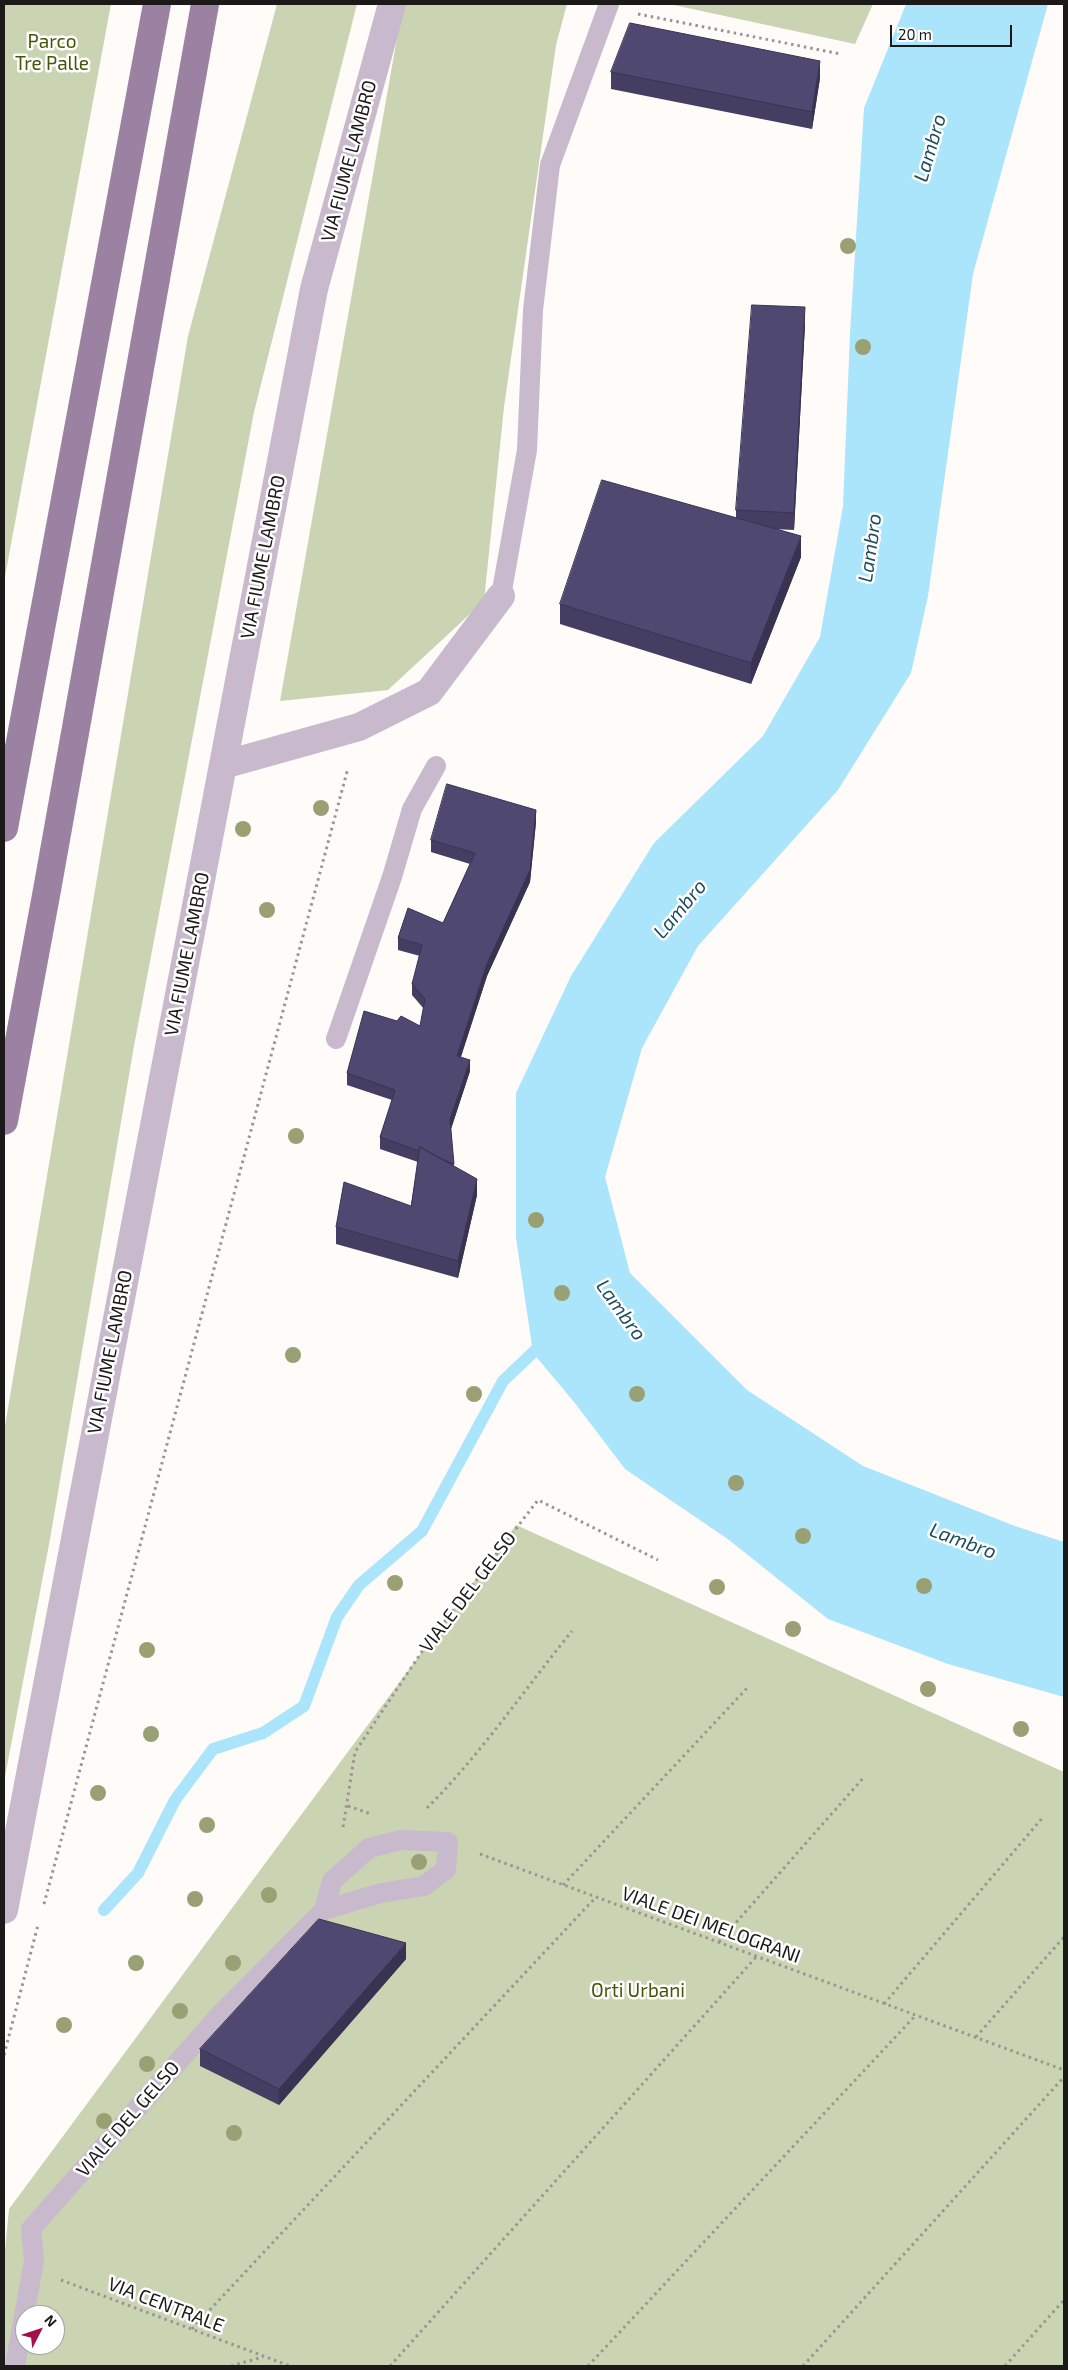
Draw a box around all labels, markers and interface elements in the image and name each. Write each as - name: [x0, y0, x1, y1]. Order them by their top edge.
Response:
- scale bar: [893, 15, 1016, 47]
- text: 20 m: [898, 25, 932, 43]
- park label: Parco Tre Palle: [15, 31, 89, 75]
- street label: VIA FIUME LAMBRO: [316, 78, 382, 244]
- water label: Lambro: [909, 111, 951, 185]
- street label: VIA FIUME LAMBRO: [236, 473, 290, 641]
- water label: Lambro: [853, 512, 887, 584]
- street label: VIA FIUME LAMBRO: [160, 870, 214, 1038]
- water label: Lambro: [648, 875, 712, 943]
- street label: VIA FIUME LAMBRO: [83, 1268, 137, 1436]
- water label: Lambro: [591, 1275, 651, 1345]
- water label: Lambro: [926, 1518, 1000, 1564]
- street label: VIALE DEL GELSO: [415, 1527, 521, 1657]
- street label: VIALE DEI MELOGRANI: [618, 1882, 804, 1968]
- park label: Orti Urbani: [591, 1980, 685, 2002]
- street label: VIALE DEL GELSO: [72, 2056, 184, 2182]
- street label: VIA CENTRALE: [105, 2272, 227, 2338]
- north arrow: [15, 2305, 65, 2355]
- text: N: [41, 2311, 61, 2330]

